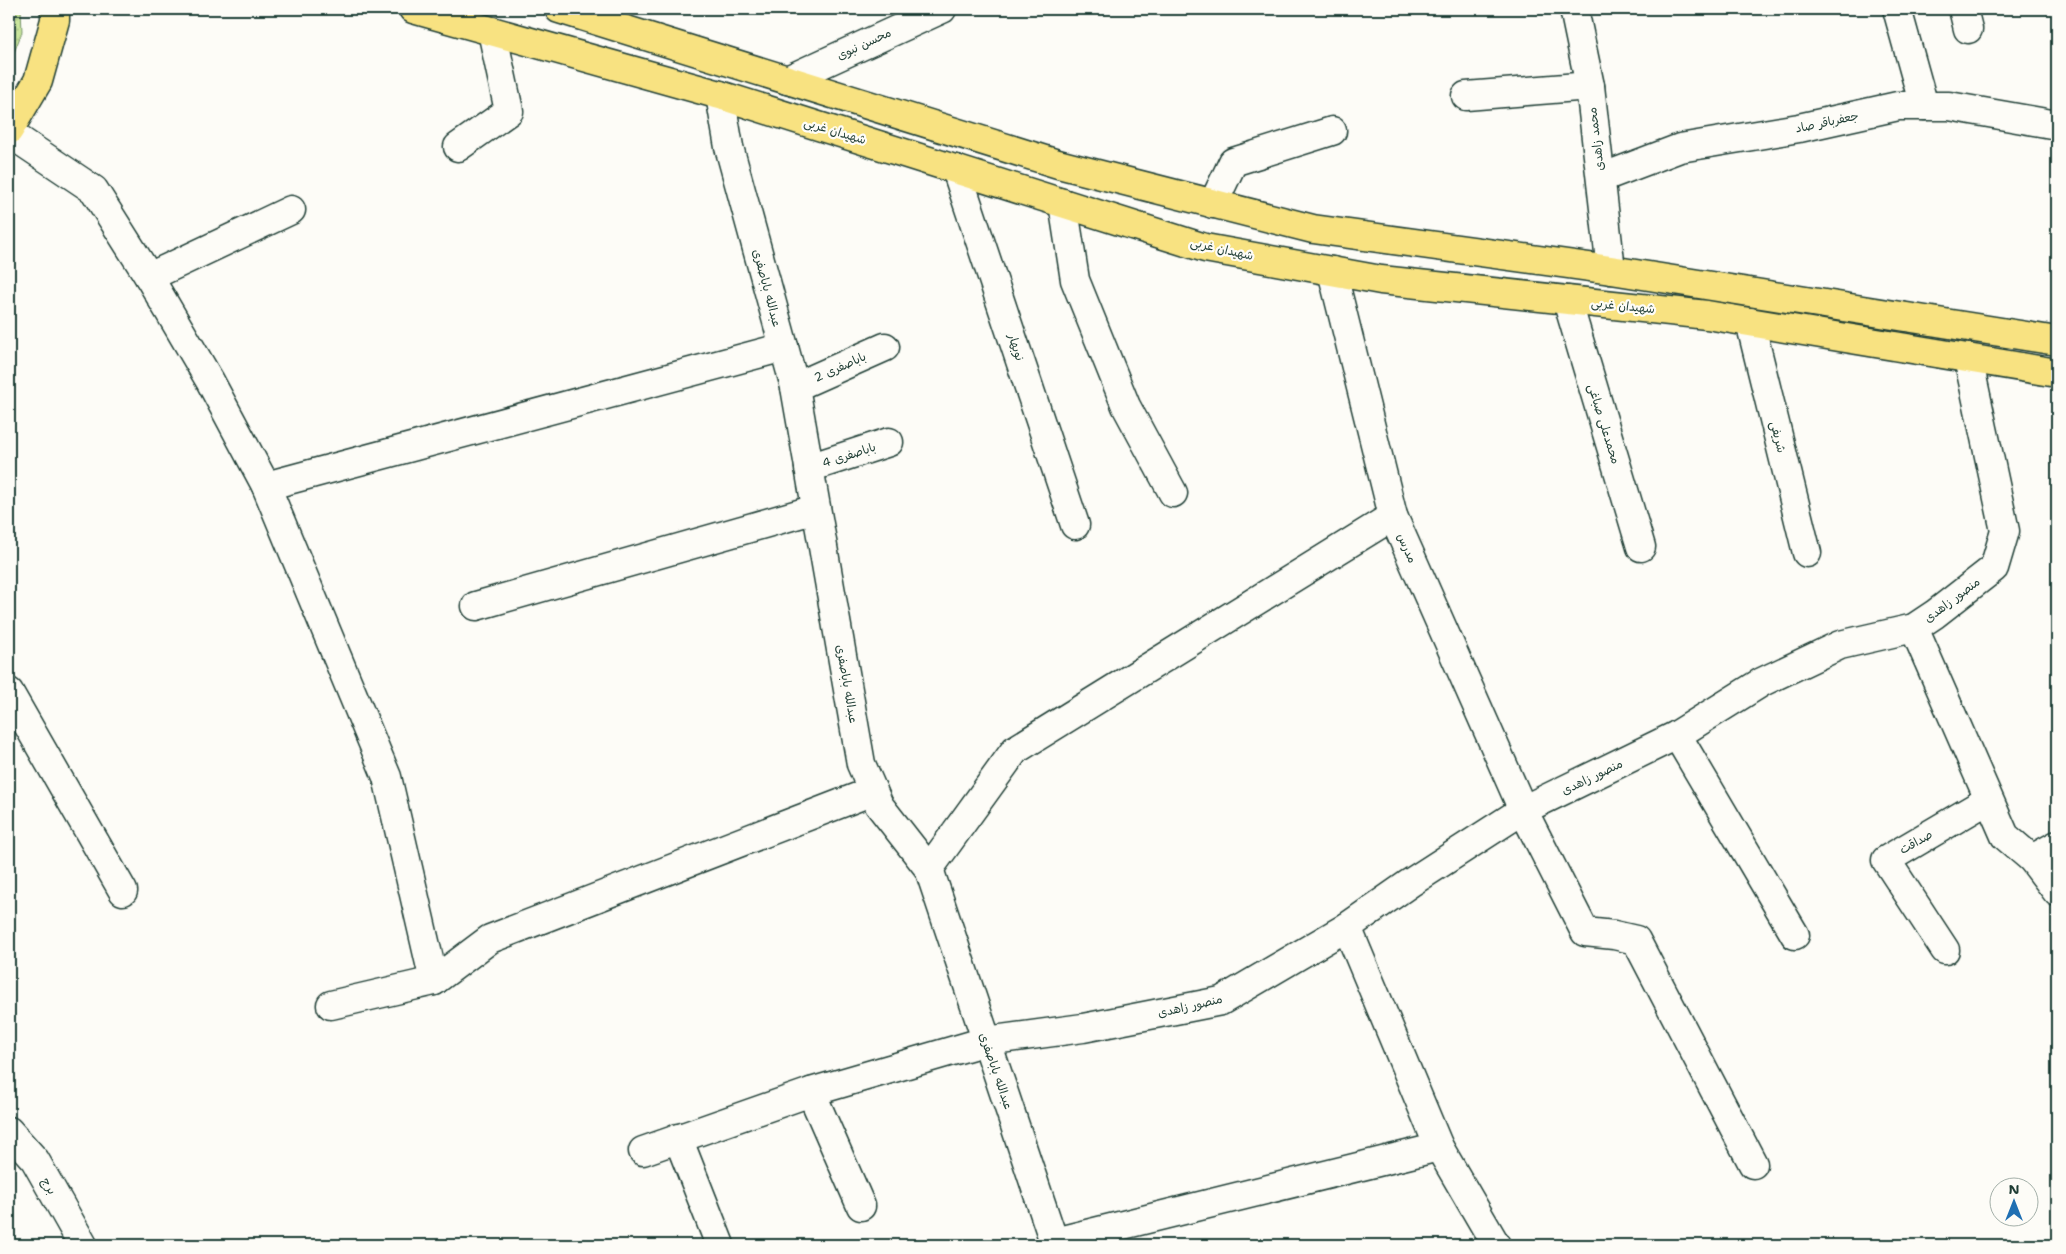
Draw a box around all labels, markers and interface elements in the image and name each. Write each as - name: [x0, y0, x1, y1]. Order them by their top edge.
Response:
- street label: محسن نبوی: [834, 24, 894, 64]
- street label: محمد زاهدی: [1584, 106, 1608, 172]
- street label: جعفرباقر صاد: [1794, 107, 1860, 137]
- street label: شهیدان غربی: [802, 114, 868, 148]
- street label: شهیدان غربی: [1189, 234, 1255, 264]
- street label: عبدالله باباصفری: [749, 247, 785, 329]
- street label: شهیدان غربی: [1590, 295, 1656, 317]
- street label: نوبهار: [1004, 330, 1028, 363]
- street label: باباصفری 2: [811, 348, 869, 386]
- street label: محمدعلی صباغی: [1584, 382, 1624, 466]
- street label: شریفی: [1766, 419, 1790, 455]
- street label: باباصفری 4: [820, 439, 878, 471]
- street label: مدرس: [1393, 531, 1421, 565]
- street label: منصور زاهدی: [1921, 574, 1983, 626]
- street label: عبدالله باباصفری: [832, 643, 862, 725]
- street label: منصور زاهدی: [1559, 755, 1625, 799]
- street label: صداقت: [1897, 826, 1935, 858]
- street label: منصور زاهدی: [1156, 991, 1224, 1021]
- street label: عبدالله باباصفری: [975, 1031, 1017, 1111]
- street label: برج: [37, 1175, 60, 1198]
- north arrow: [1988, 1176, 2038, 1226]
- text: N: [2008, 1180, 2020, 1198]

